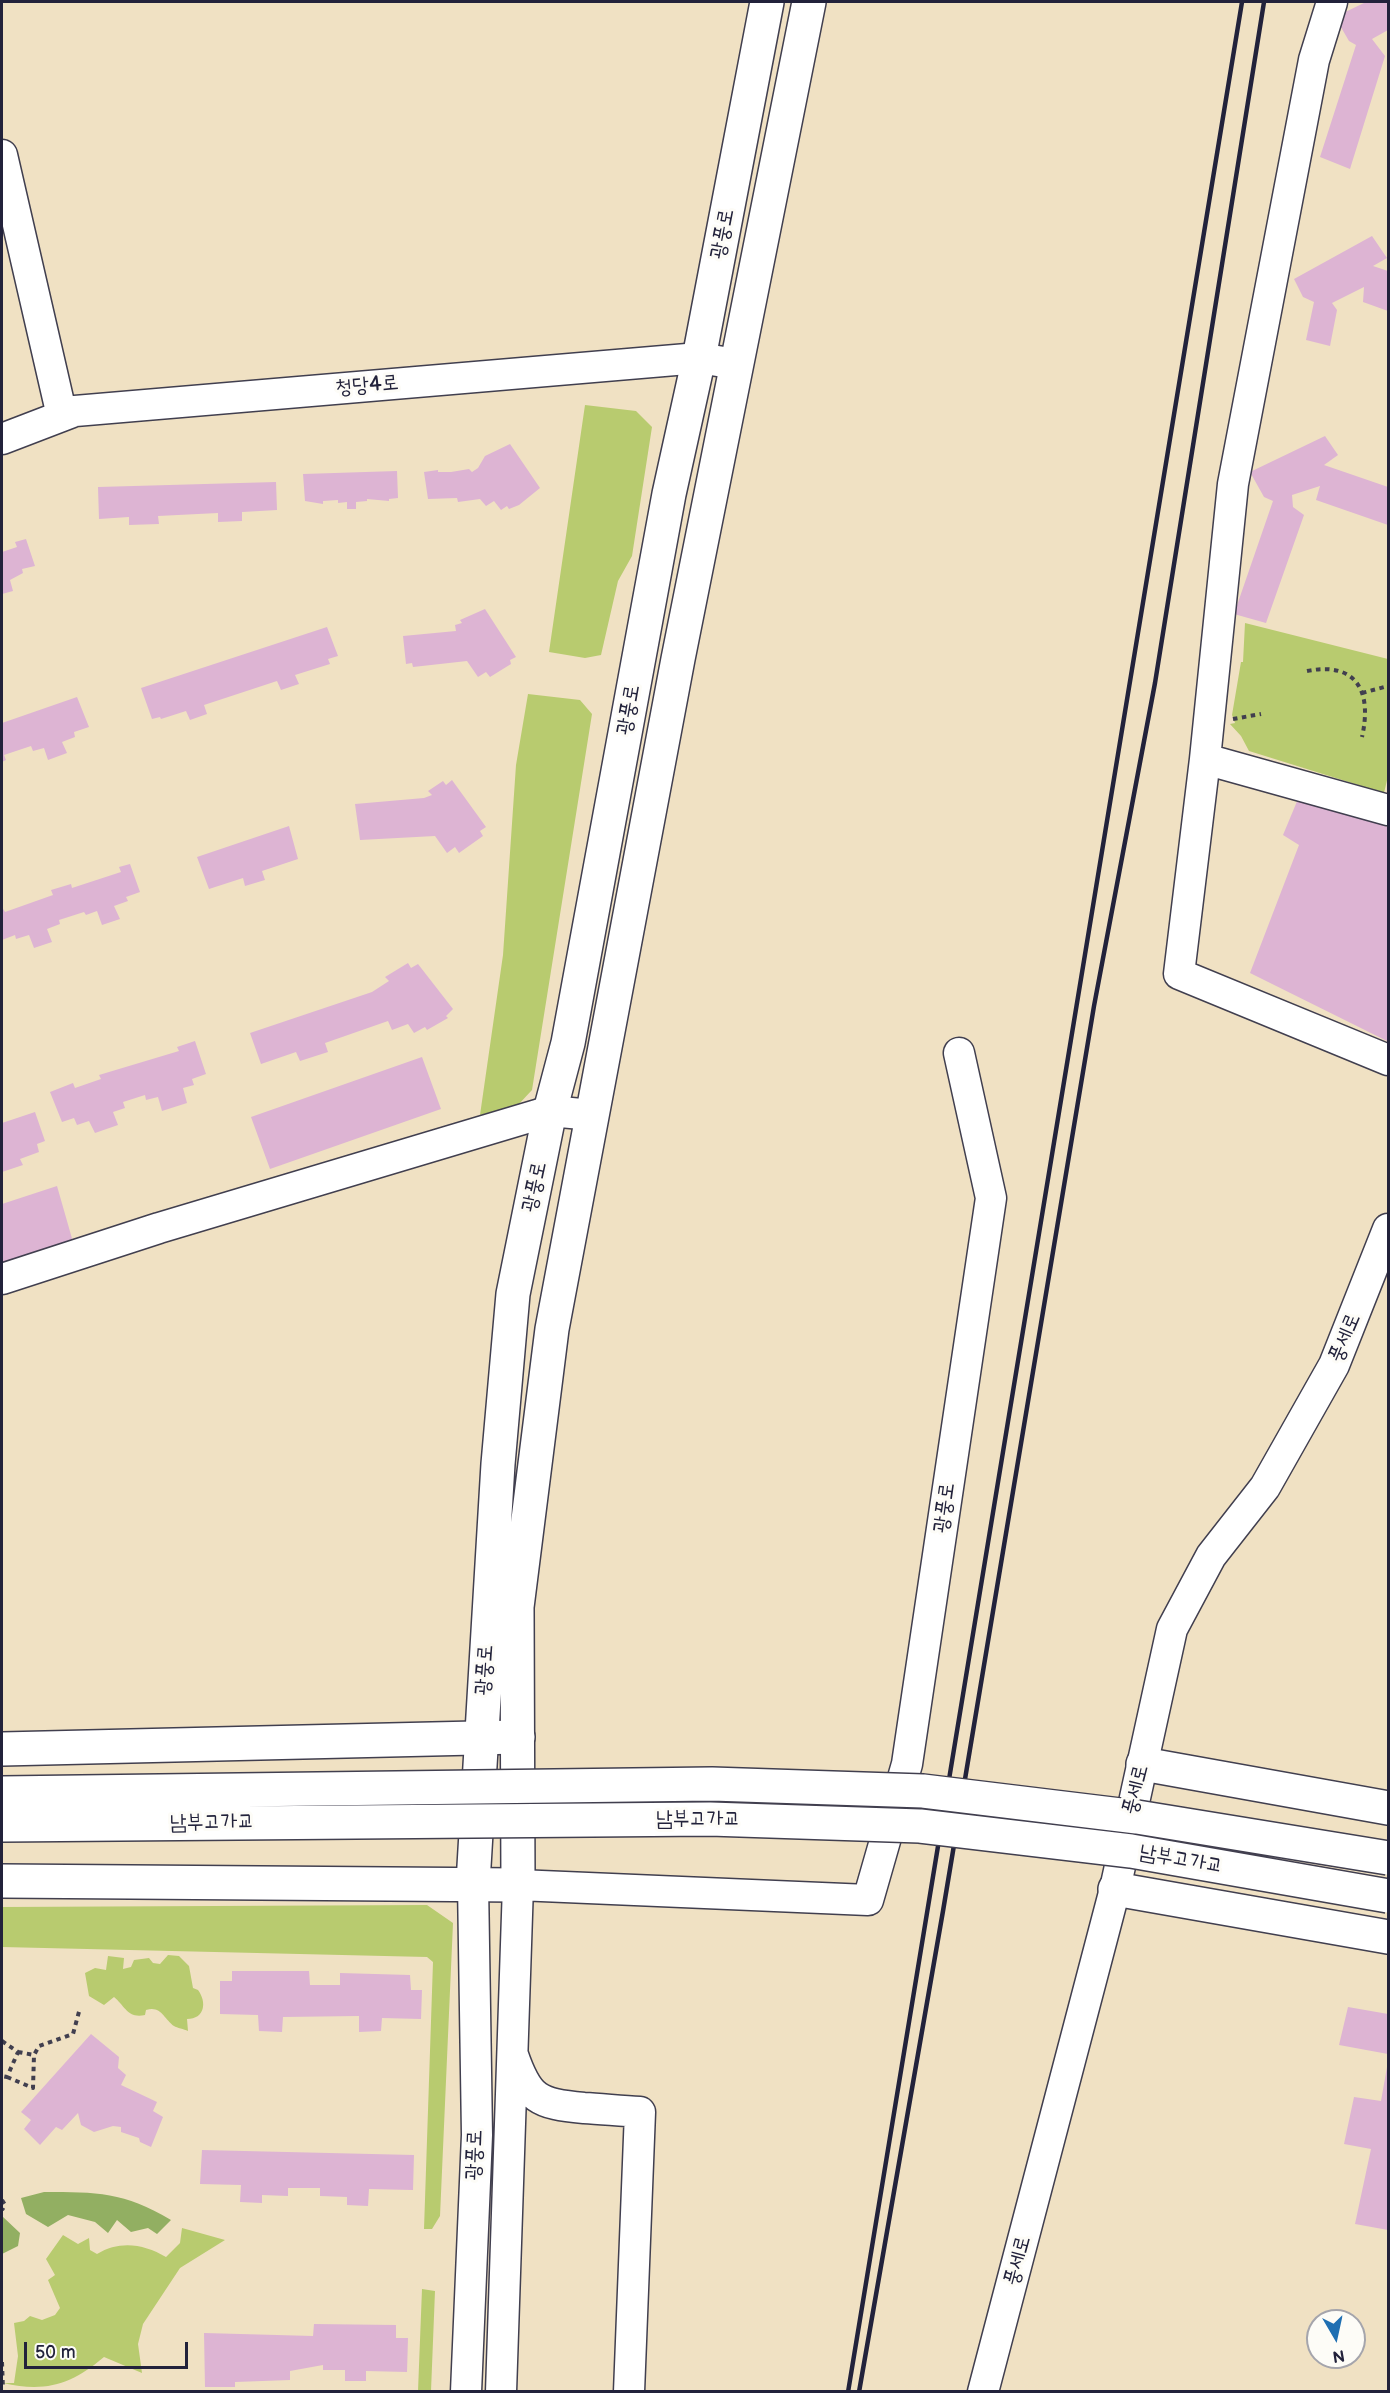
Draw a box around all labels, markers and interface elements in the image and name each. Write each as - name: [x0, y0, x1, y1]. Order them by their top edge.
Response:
- street label: 광풍로: [706, 207, 740, 261]
- street label: 청당4로: [334, 371, 400, 401]
- street label: 광풍로: [612, 683, 646, 737]
- street label: 광풍로: [517, 1160, 553, 1214]
- street label: 풍세로: [1323, 1310, 1367, 1366]
- street label: 광풍로: [929, 1481, 961, 1535]
- street label: 광풍로: [471, 1644, 499, 1696]
- street label: 풍세로: [1118, 1762, 1154, 1818]
- street label: 남부고가교: [656, 1807, 740, 1833]
- street label: 남부고가교: [170, 1810, 254, 1836]
- street label: 남부고가교: [1137, 1840, 1225, 1880]
- street label: 광풍로: [462, 2129, 488, 2181]
- street label: 풍세로: [999, 2233, 1037, 2289]
- north arrow: [1306, 2309, 1366, 2369]
- scale bar: [27, 2330, 190, 2368]
- text: 50 m: [35, 2342, 76, 2363]
- text: N: [1331, 2345, 1346, 2366]

